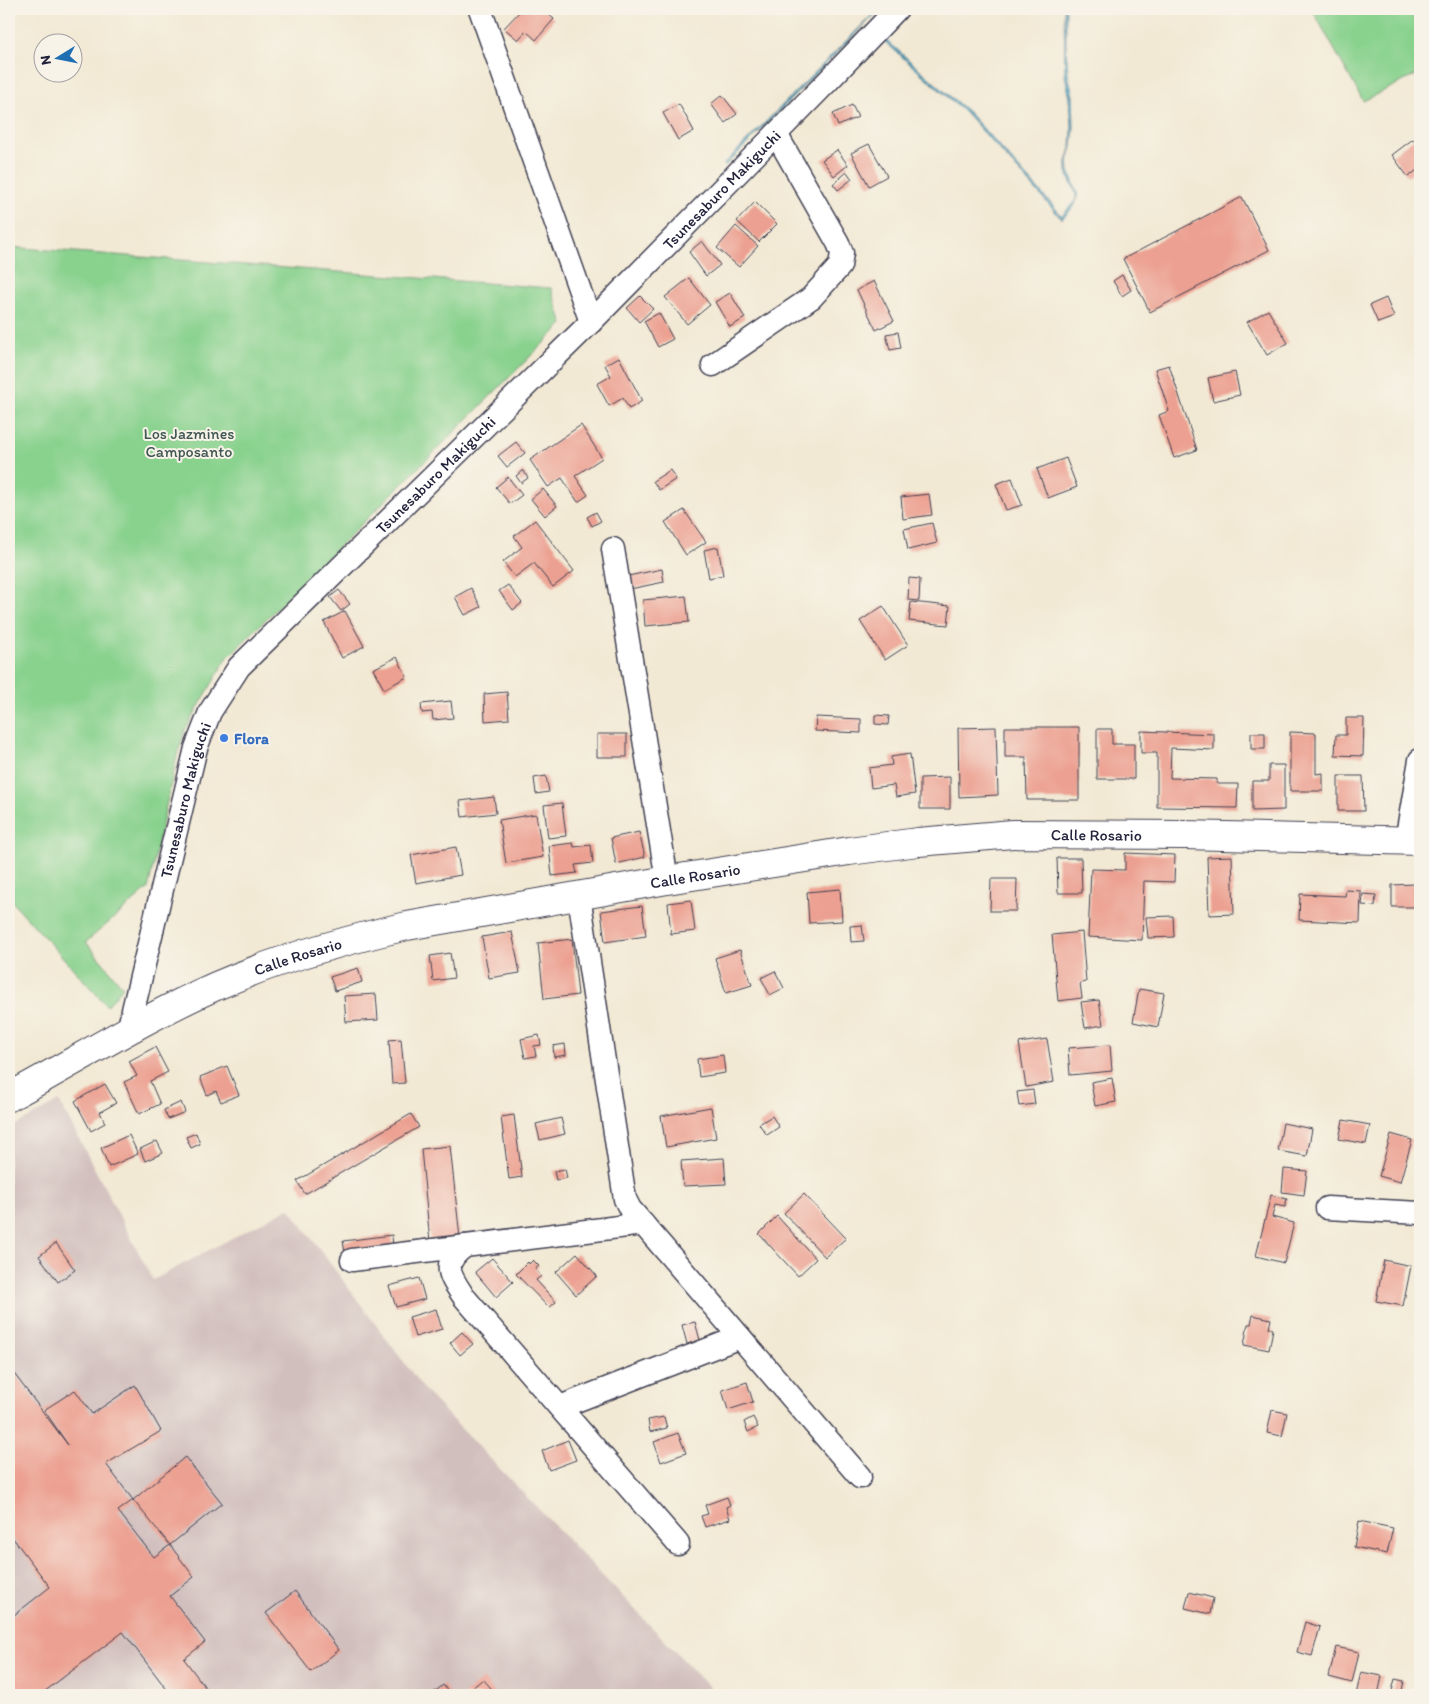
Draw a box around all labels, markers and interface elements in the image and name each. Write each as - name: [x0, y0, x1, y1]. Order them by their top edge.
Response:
- north arrow: [32, 32, 82, 82]
- text: N: [36, 54, 55, 66]
- street label: Tsunesaburo Makiguchi: [659, 126, 785, 254]
- street label: Tsunesaburo Makiguchi: [372, 412, 499, 538]
- park label: Los Jazmines Camposanto: [144, 424, 234, 461]
- street label: Tsunesaburo Makiguchi: [156, 720, 215, 880]
- place label: Flora: [234, 729, 269, 748]
- marker: Flora: [218, 732, 230, 744]
- street label: Calle Rosario: [1051, 825, 1142, 845]
- street label: Calle Rosario: [649, 859, 742, 893]
- street label: Calle Rosario: [251, 934, 344, 980]

